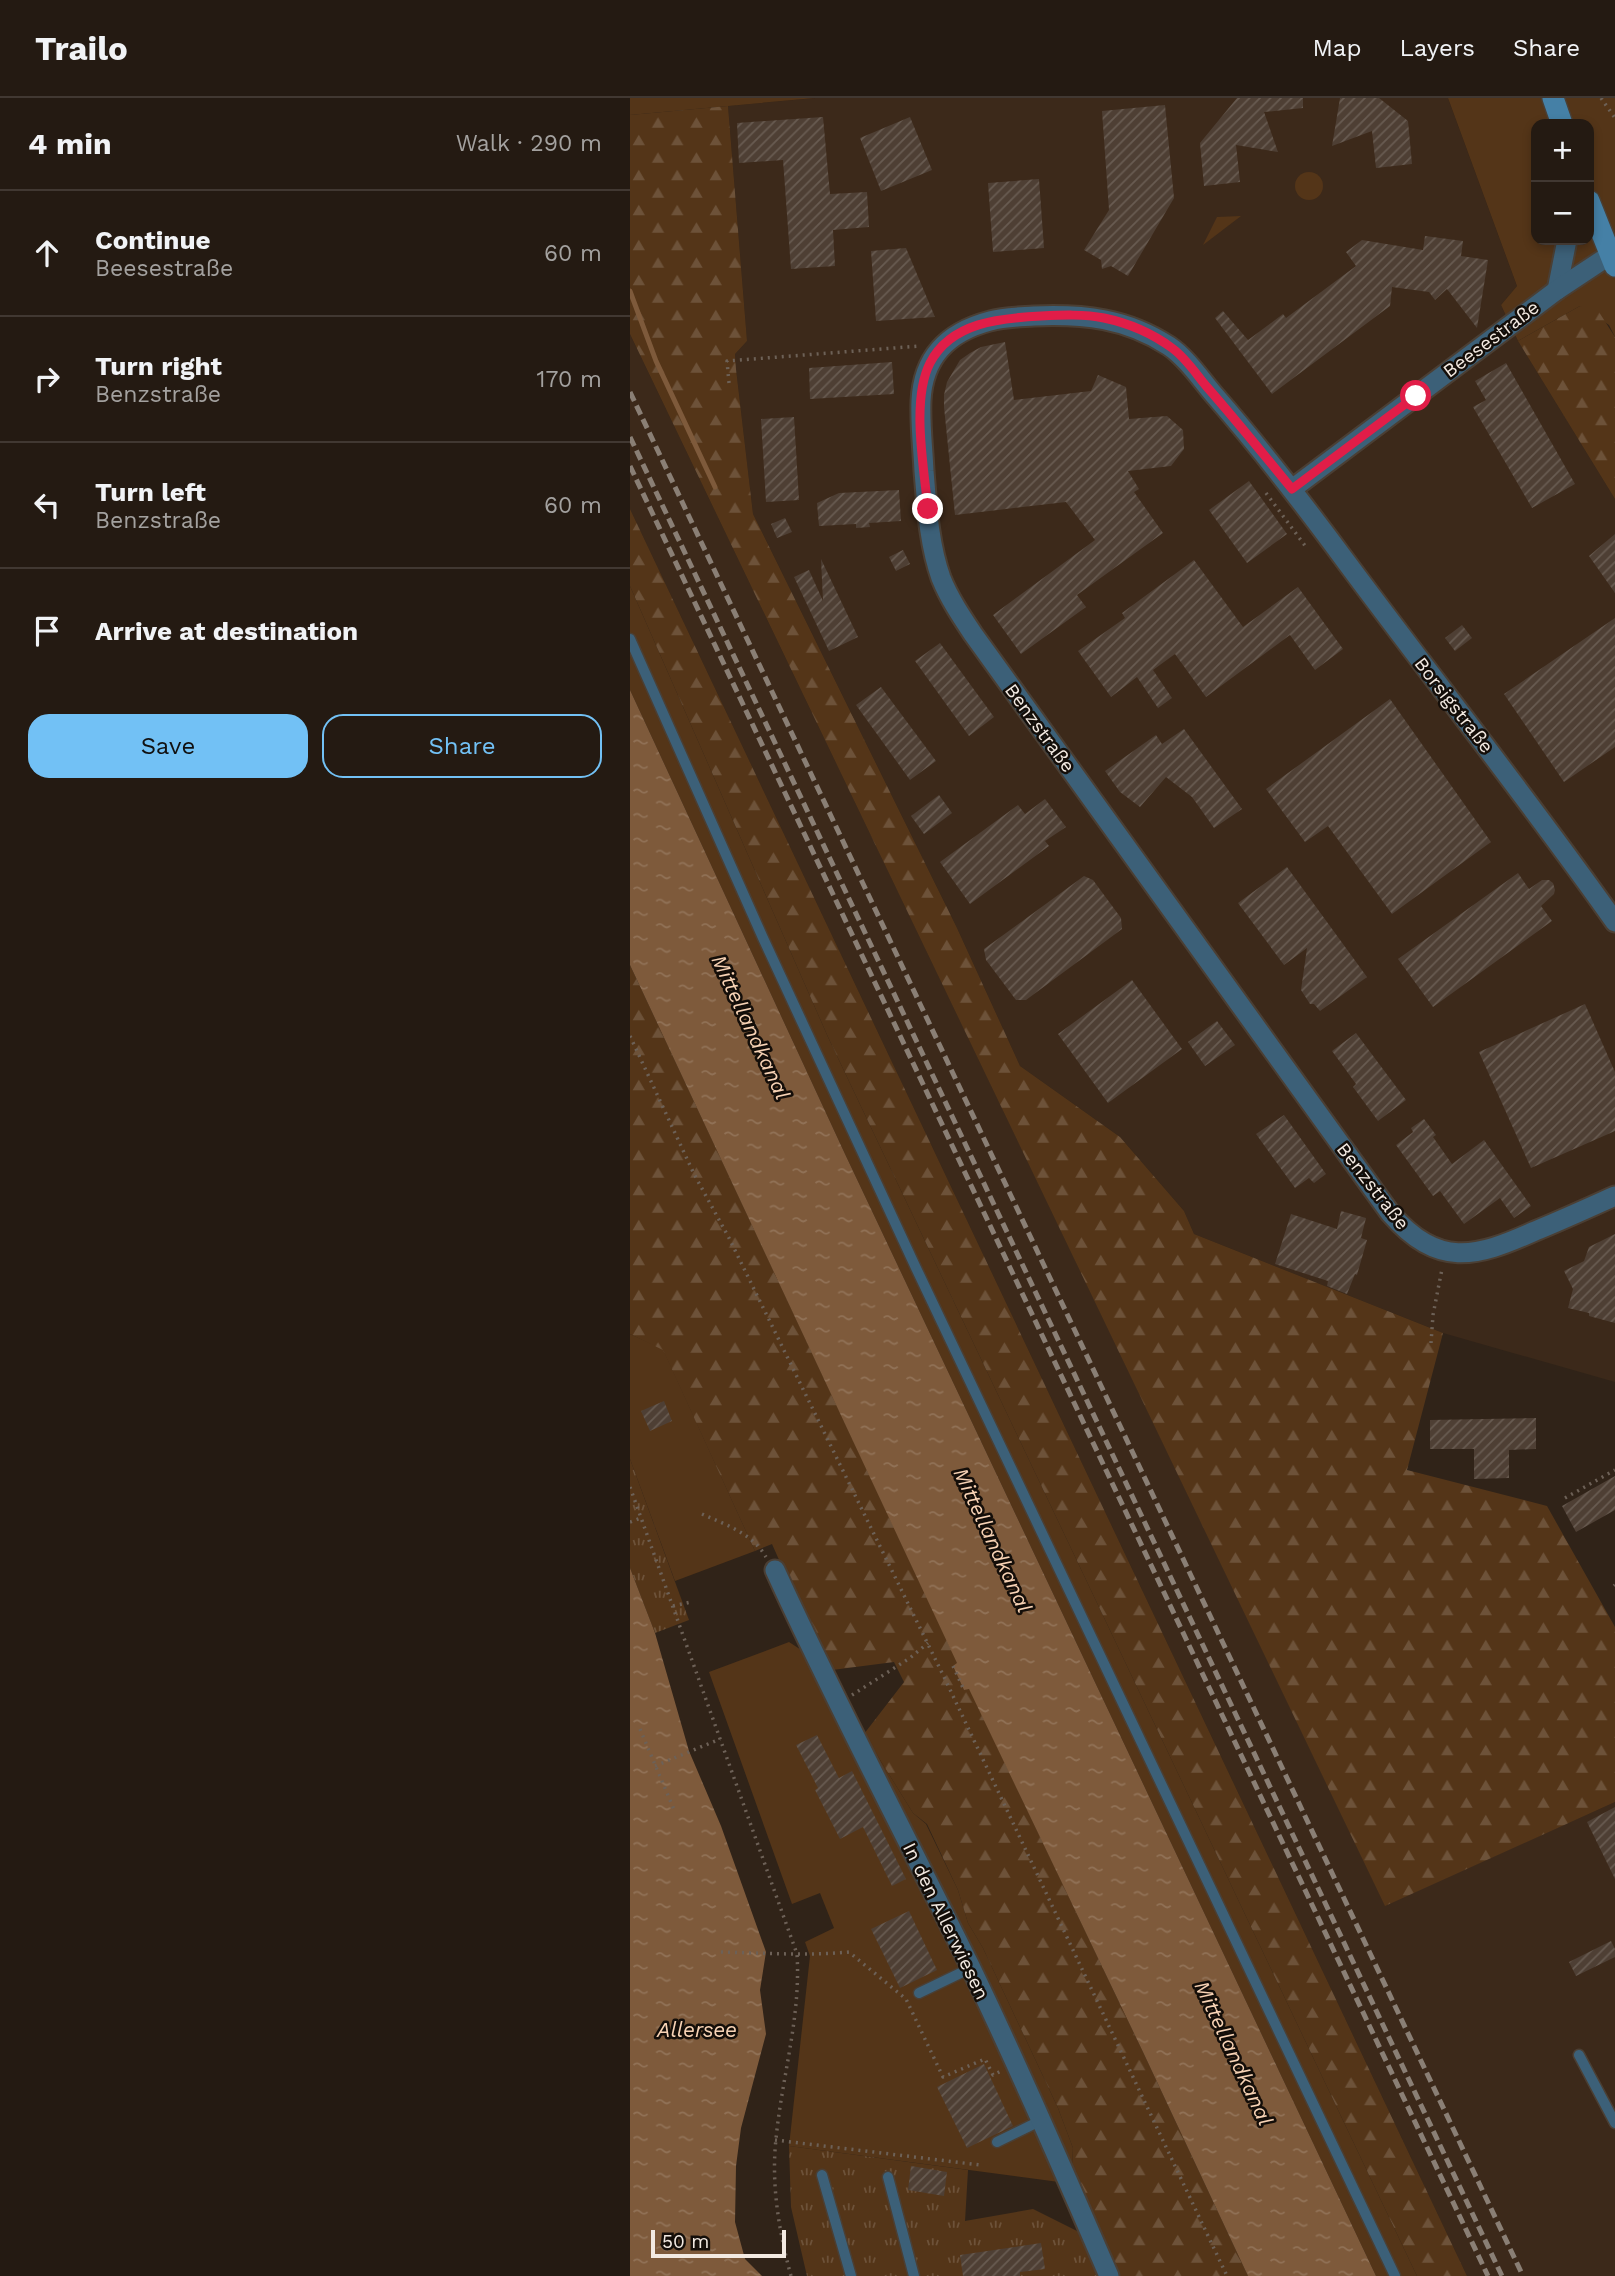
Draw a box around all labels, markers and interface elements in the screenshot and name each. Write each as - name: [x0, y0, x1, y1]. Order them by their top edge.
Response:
- text: Trailo: [35, 29, 128, 68]
- text: Map: [1313, 34, 1361, 62]
- text: Layers: [1399, 34, 1475, 62]
- text: Share: [1513, 34, 1580, 62]
- map controls: [1531, 119, 1594, 245]
- button: +: [1531, 119, 1594, 182]
- text: 4 min: [28, 126, 112, 161]
- text: Walk · 290 m: [456, 130, 602, 157]
- button: −: [1531, 182, 1594, 245]
- text: Continue: [95, 225, 211, 255]
- icon: ahead: [28, 234, 66, 272]
- text: 60 m: [544, 240, 602, 267]
- text: Beesestraße: [95, 255, 233, 282]
- street label: Beesestraße: [1438, 295, 1544, 383]
- text: Turn right: [95, 351, 222, 381]
- icon: right: [28, 360, 66, 398]
- text: 170 m: [537, 366, 602, 393]
- route start: [1400, 380, 1431, 411]
- text: Benzstraße: [95, 381, 221, 408]
- text: Turn left: [95, 477, 206, 507]
- icon: left: [28, 486, 66, 524]
- text: 60 m: [544, 492, 602, 519]
- route end: [912, 493, 943, 524]
- text: Benzstraße: [95, 507, 221, 534]
- icon: arrive: [28, 612, 66, 650]
- text: Arrive at destination: [95, 616, 358, 646]
- street label: Borsigstraße: [1409, 653, 1499, 757]
- street label: Benzstraße: [1000, 679, 1080, 777]
- button: Save: [28, 714, 308, 778]
- button: Share: [322, 714, 602, 778]
- water label: Mittellandkanal: [706, 951, 796, 1103]
- street label: Benzstraße: [1332, 1138, 1414, 1234]
- water label: Mittellandkanal: [948, 1464, 1038, 1616]
- street label: In den Allerwiesen: [898, 1839, 994, 2003]
- water label: Mittellandkanal: [1189, 1977, 1279, 2129]
- water label: Allersee: [656, 2017, 737, 2042]
- scale bar: [651, 2227, 786, 2259]
- text: 50 m: [662, 2230, 709, 2253]

